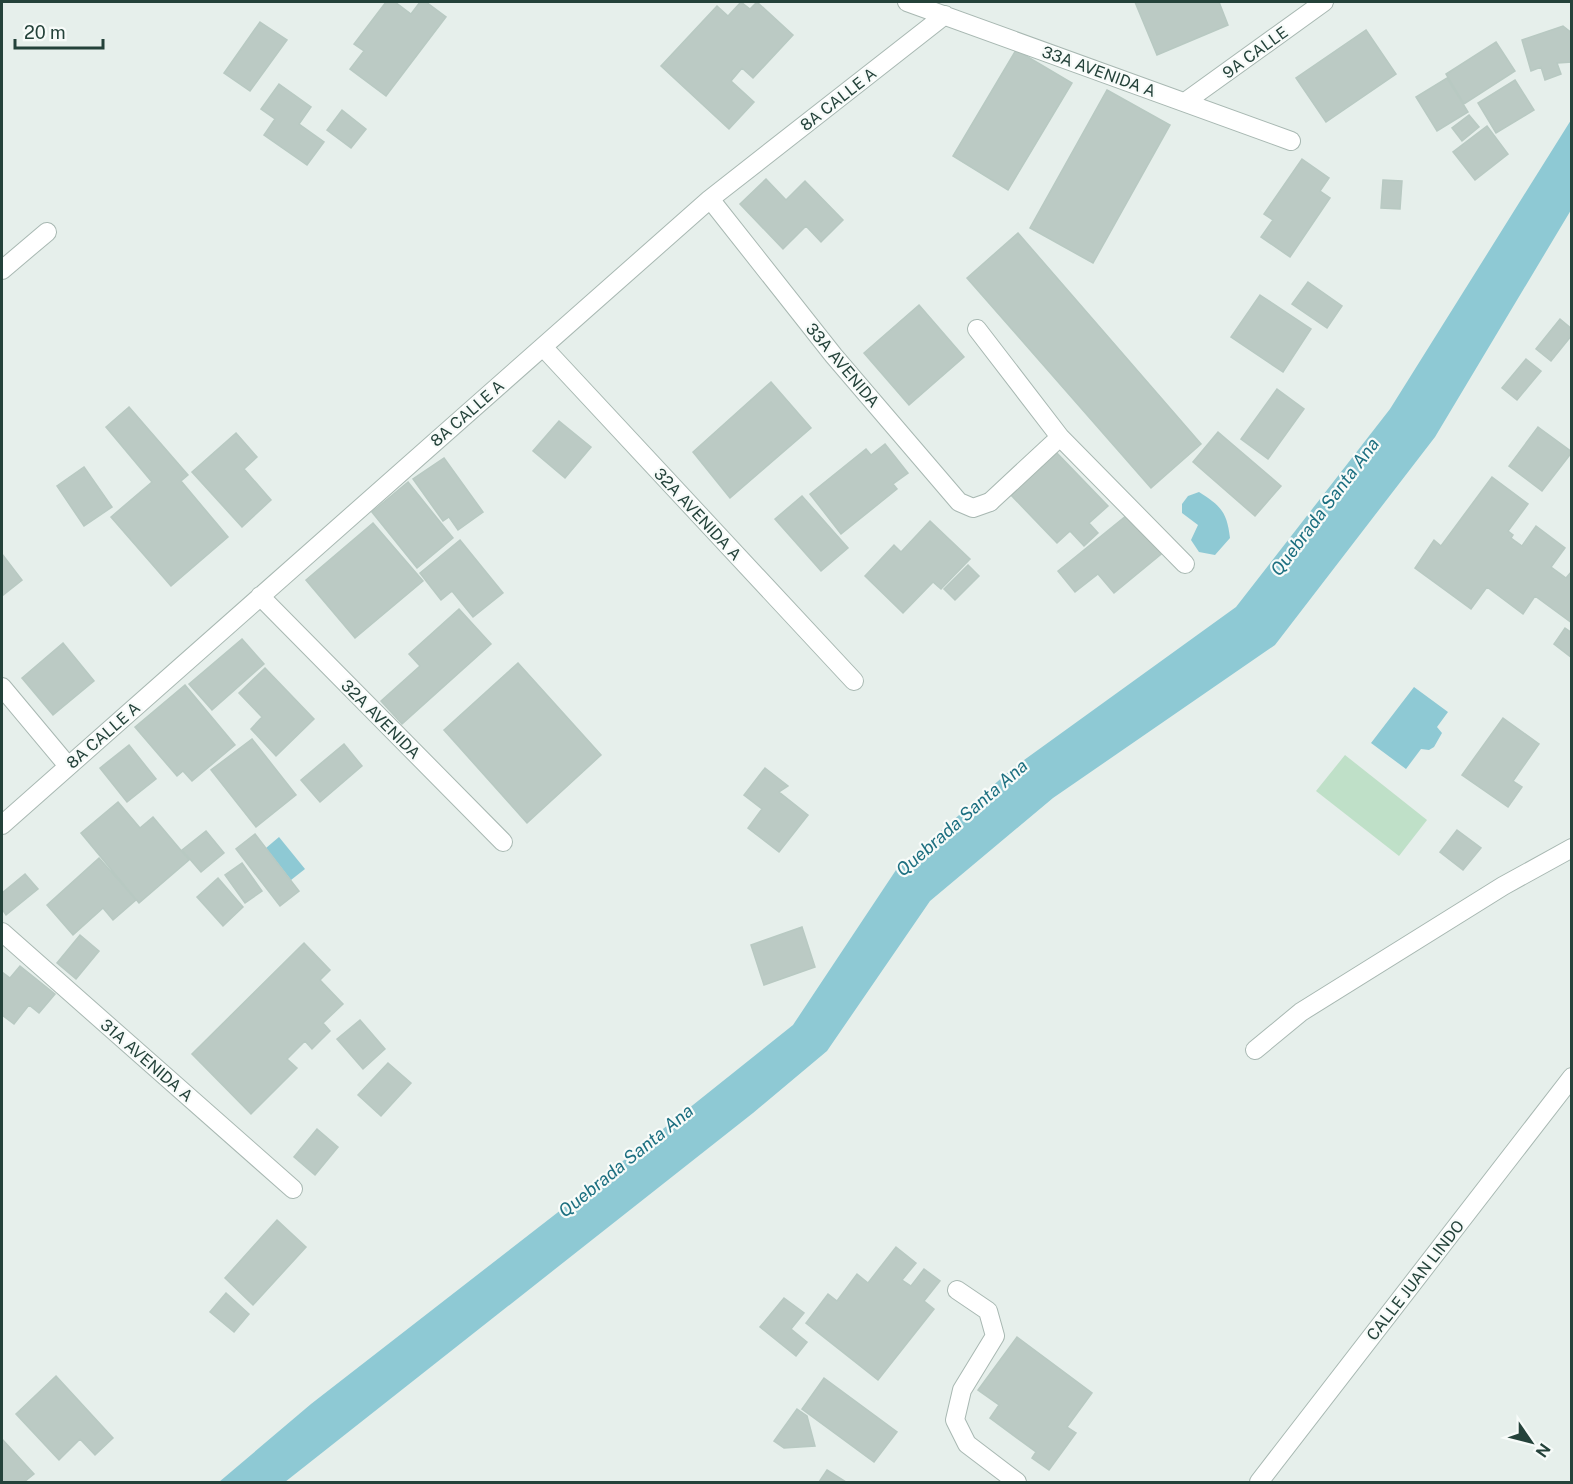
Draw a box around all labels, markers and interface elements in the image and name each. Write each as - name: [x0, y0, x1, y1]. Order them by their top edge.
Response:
- scale bar: [15, 12, 104, 50]
- text: 20 m: [24, 22, 66, 43]
- street label: 9A CALLE: [1219, 22, 1292, 82]
- street label: 33A AVENIDA A: [1039, 42, 1158, 101]
- street label: 8A CALLE A: [796, 64, 880, 135]
- street label: 33A AVENIDA: [802, 319, 883, 411]
- street label: 8A CALLE A: [427, 376, 508, 451]
- water label: Quebrada Santa Ana: [1266, 434, 1383, 580]
- street label: 32A AVENIDA A: [650, 464, 745, 564]
- street label: 32A AVENIDA: [337, 676, 424, 763]
- street label: 8A CALLE A: [63, 698, 144, 773]
- water label: Quebrada Santa Ana: [892, 755, 1032, 880]
- street label: 31A AVENIDA A: [97, 1015, 197, 1106]
- water label: Quebrada Santa Ana: [554, 1100, 697, 1221]
- street label: CALLE JUAN LINDO: [1363, 1216, 1468, 1344]
- north arrow: [1501, 1412, 1561, 1472]
- text: N: [1532, 1440, 1554, 1461]

